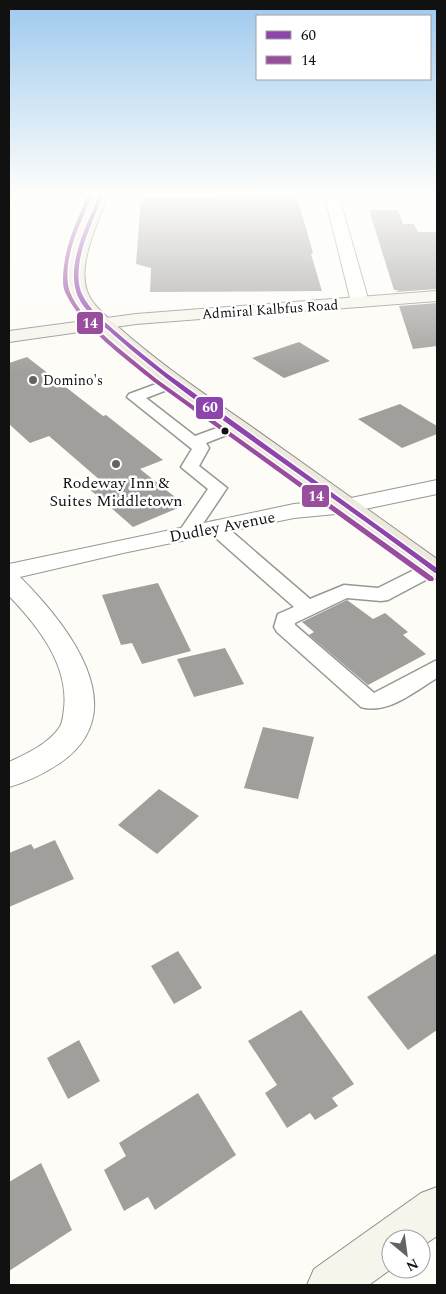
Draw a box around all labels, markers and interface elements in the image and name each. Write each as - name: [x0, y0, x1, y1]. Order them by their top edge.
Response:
- legend: [256, 15, 431, 80]
- text: 60: [301, 24, 316, 47]
- text: 14: [301, 49, 317, 72]
- street label: Admiral Kalbfus Road: [201, 294, 339, 325]
- line badge: 14: [76, 311, 104, 335]
- text: 14: [82, 313, 98, 334]
- place label: Domino's: [43, 370, 103, 391]
- marker: Domino's: [27, 374, 39, 386]
- line badge: 60: [195, 396, 224, 420]
- text: 60: [202, 397, 218, 418]
- unlabelled marker: [220, 426, 230, 436]
- marker: Rodeway Inn & Suites Middletown: [110, 458, 122, 470]
- place label: Rodeway Inn & Suites Middletown: [49, 471, 183, 513]
- line badge: 14: [301, 484, 330, 508]
- text: 14: [308, 486, 324, 507]
- street label: Dudley Avenue: [167, 505, 277, 549]
- north arrow: [381, 1229, 431, 1279]
- text: N: [402, 1253, 422, 1277]

